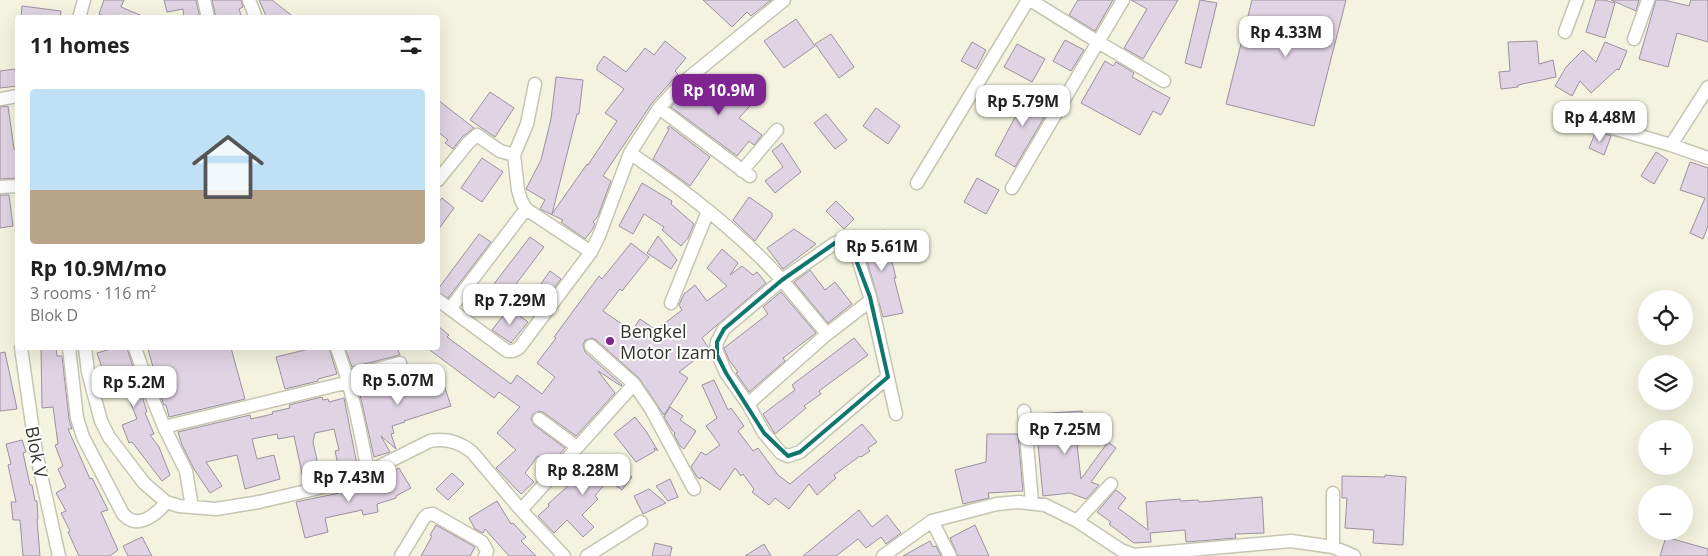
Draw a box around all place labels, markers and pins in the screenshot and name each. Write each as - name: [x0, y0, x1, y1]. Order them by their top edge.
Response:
- pin: Rp 4.33M: [1234, 15, 1338, 58]
- pin: Rp 10.9M: [667, 74, 771, 116]
- pin: Rp 5.79M: [971, 84, 1075, 127]
- pin: Rp 4.48M: [1548, 100, 1652, 143]
- pin: Rp 5.61M: [830, 230, 934, 272]
- pin: Rp 7.29M: [458, 284, 562, 326]
- place label: Bengkel Motor Izam: [620, 319, 716, 364]
- marker: Bengkel Motor Izam: [604, 335, 616, 347]
- pin: Rp 5.07M: [346, 364, 450, 406]
- pin: Rp 5.2M: [88, 366, 180, 408]
- pin: Rp 7.25M: [1013, 412, 1117, 455]
- pin: Rp 8.28M: [531, 454, 635, 496]
- pin: Rp 7.43M: [297, 460, 401, 503]

